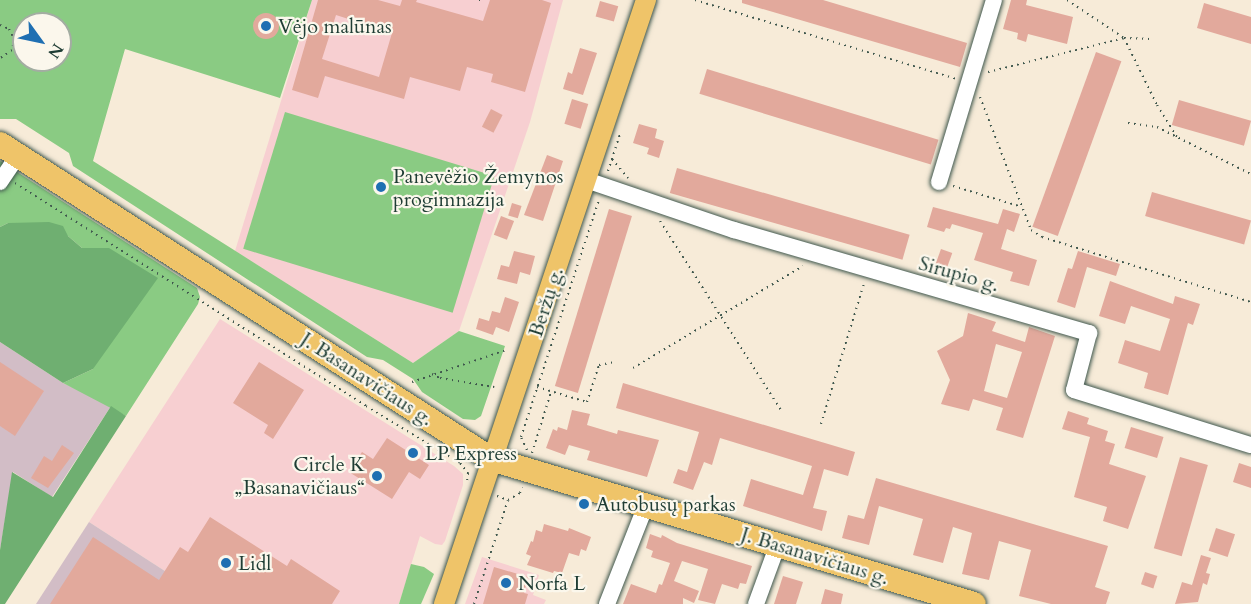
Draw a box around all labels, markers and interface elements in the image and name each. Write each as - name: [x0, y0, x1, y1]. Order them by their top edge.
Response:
- north arrow: [12, 12, 72, 72]
- place label: Vėjo malūnas: [278, 14, 392, 38]
- marker: Vėjo malūnas: [259, 19, 273, 33]
- text: N: [42, 39, 68, 63]
- place label: Panevėžio Žemynos progimnazija: [393, 164, 563, 211]
- marker: Panevėžio Žemynos progimnazija: [374, 180, 388, 194]
- street label: Sirupio g.: [916, 251, 1002, 297]
- street label: Beržų g.: [524, 264, 568, 340]
- street label: J. Basanavičiaus g.: [296, 327, 438, 431]
- place label: LP Express: [425, 441, 517, 465]
- marker: LP Express: [406, 446, 420, 460]
- place label: Circle K „Basanavičiaus“: [235, 452, 365, 499]
- marker: Circle K „Basanavičiaus“: [370, 469, 384, 483]
- place label: Autobusų parkas: [596, 492, 736, 516]
- marker: Autobusų parkas: [577, 497, 591, 511]
- street label: J. Basanavičiaus g.: [738, 522, 892, 590]
- place label: Lidl: [238, 551, 271, 575]
- marker: Lidl: [219, 556, 233, 570]
- place label: Norfa L: [518, 571, 585, 595]
- marker: Norfa L: [499, 576, 513, 590]

